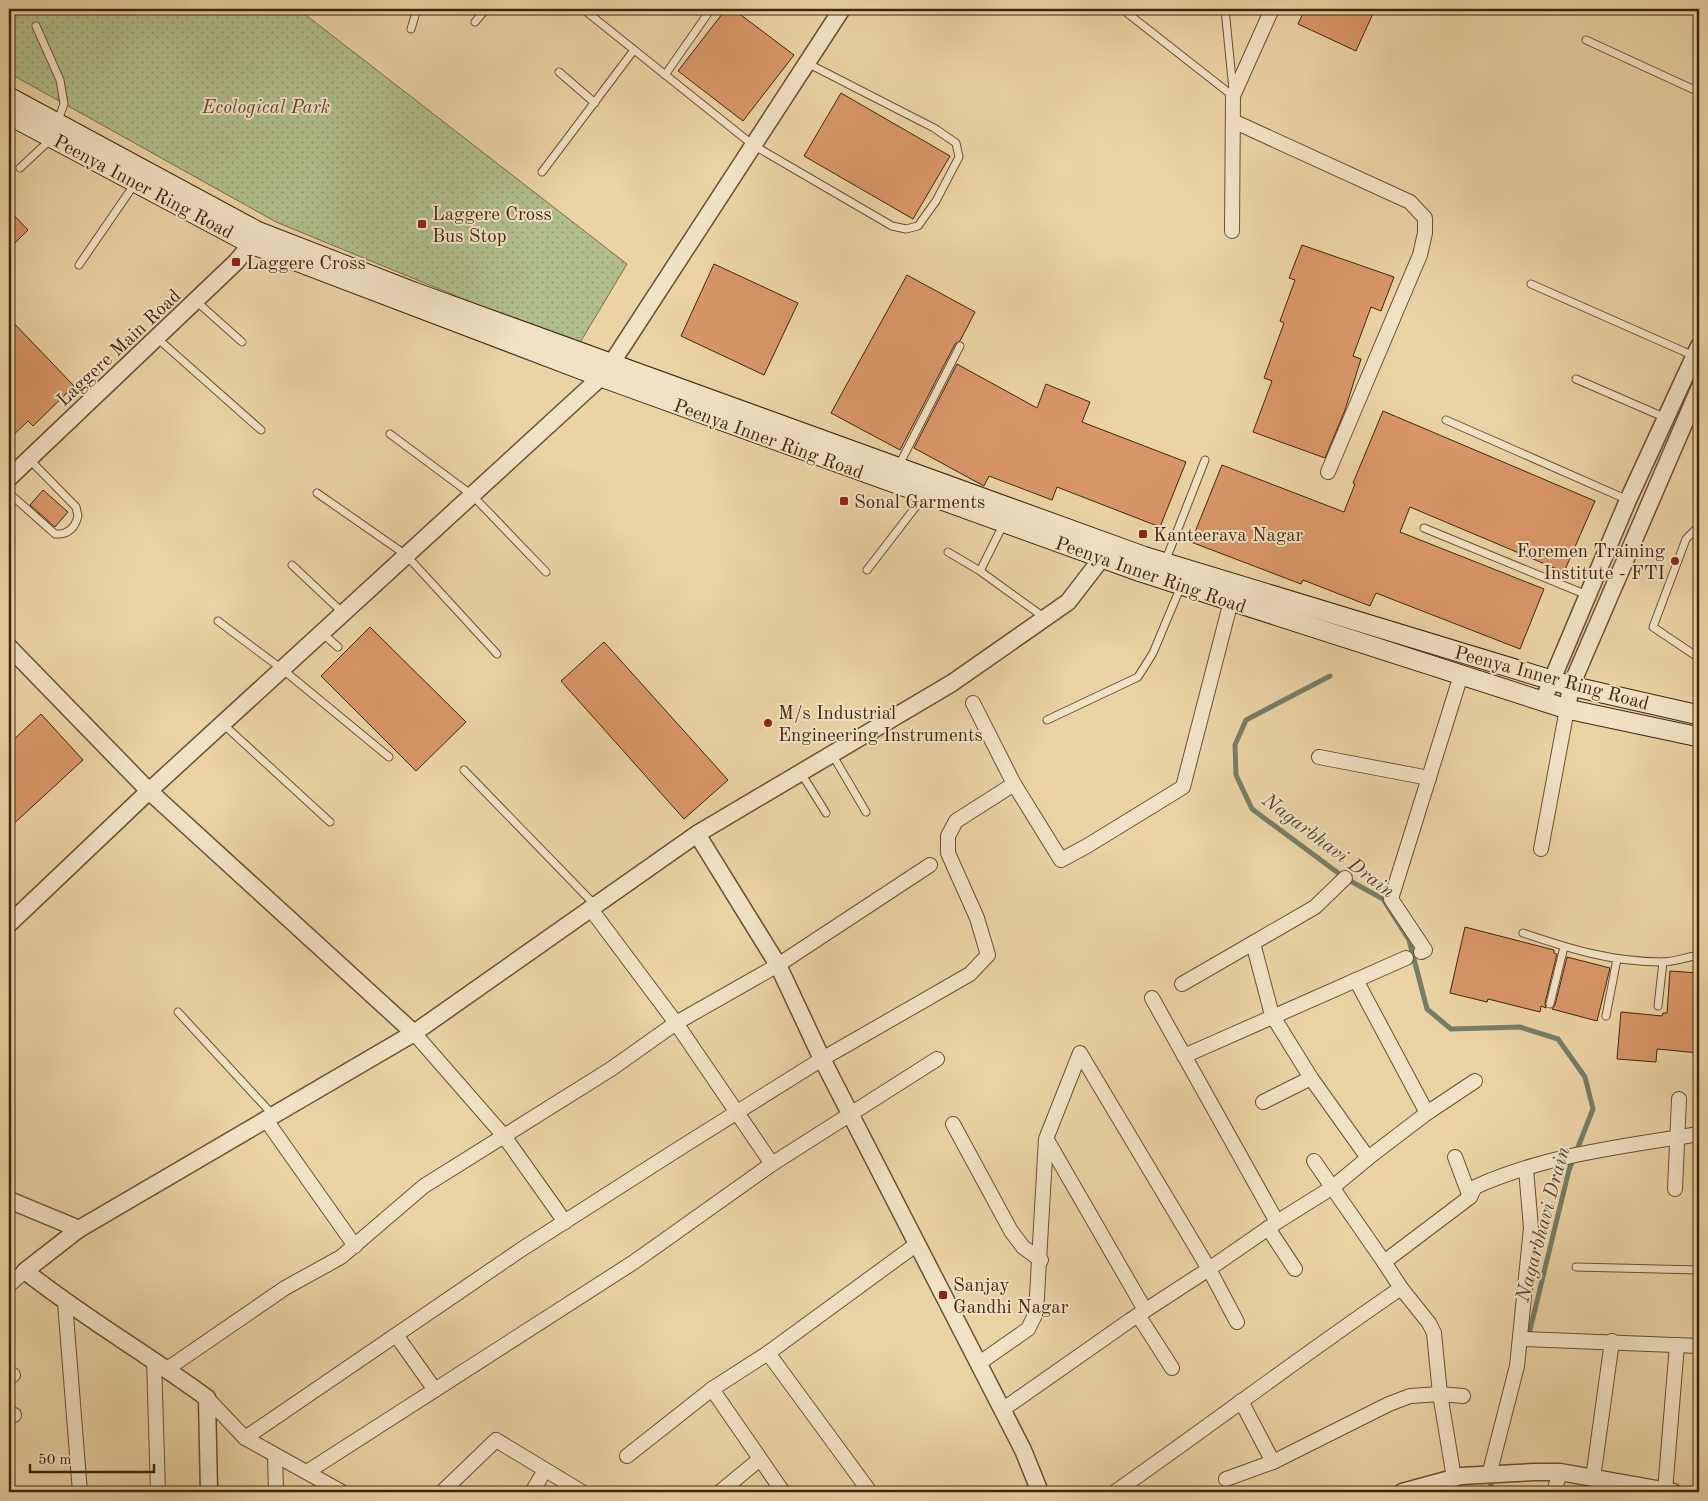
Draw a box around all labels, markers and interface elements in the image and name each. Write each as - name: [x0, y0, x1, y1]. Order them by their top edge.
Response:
- park label: Ecological Park: [201, 99, 330, 118]
- street label: Peenya Inner Ring Road: [50, 133, 236, 244]
- place label: Laggere Cross Bus Stop: [432, 206, 552, 247]
- marker: Laggere Cross Bus Stop: [416, 218, 428, 230]
- place label: Laggere Cross: [246, 255, 366, 274]
- marker: Laggere Cross: [230, 256, 242, 268]
- street label: Laggere Main Road: [54, 287, 185, 411]
- street label: Peenya Inner Ring Road: [671, 397, 866, 484]
- place label: Sonal Garments: [854, 494, 985, 513]
- marker: Sonal Garments: [838, 495, 850, 507]
- place label: Kanteerava Nagar: [1153, 527, 1304, 546]
- marker: Kanteerava Nagar: [1137, 528, 1149, 540]
- street label: Peenya Inner Ring Road: [1052, 535, 1248, 618]
- place label: Foremen Training Institute - FTI: [1516, 543, 1666, 584]
- marker: Foremen Training Institute - FTI: [1669, 555, 1681, 567]
- street label: Peenya Inner Ring Road: [1452, 644, 1651, 715]
- place label: M/s Industrial Engineering Instruments: [778, 705, 983, 746]
- marker: M/s Industrial Engineering Instruments: [762, 717, 774, 729]
- water label: Nagarbhavi Drain: [1257, 790, 1398, 903]
- water label: Nagarbhavi Drain: [1513, 1145, 1574, 1305]
- place label: Sanjay Gandhi Nagar: [953, 1277, 1069, 1318]
- marker: Sanjay Gandhi Nagar: [937, 1289, 949, 1301]
- scale bar: [30, 1441, 154, 1473]
- text: 50 m: [38, 1453, 72, 1468]

